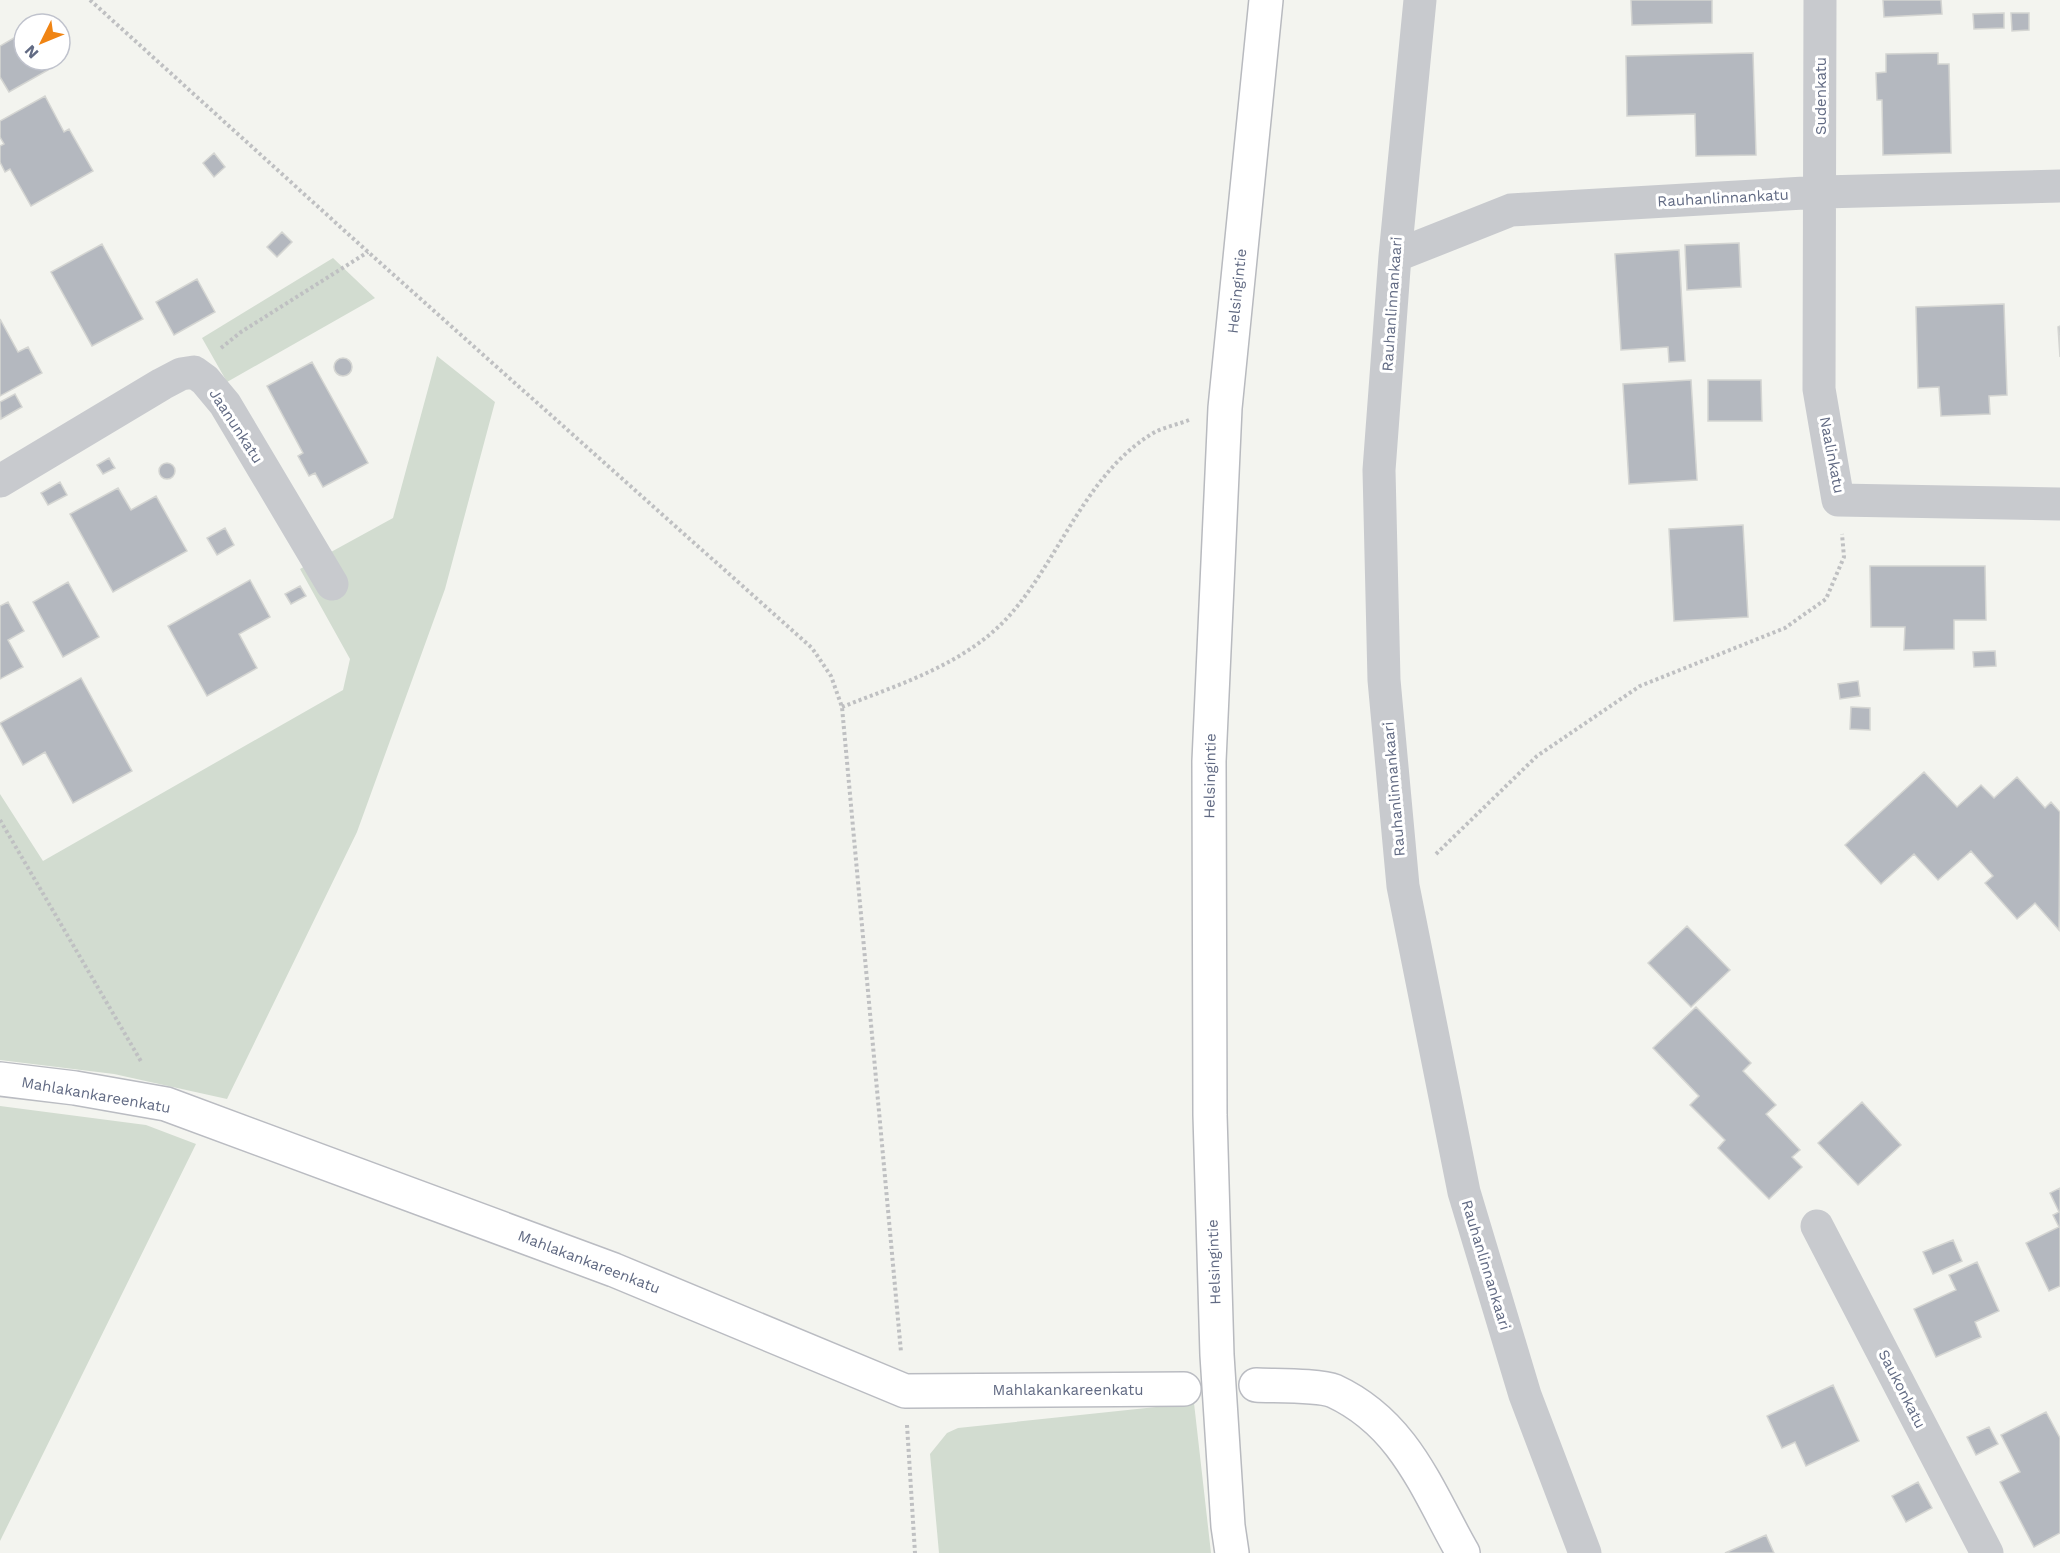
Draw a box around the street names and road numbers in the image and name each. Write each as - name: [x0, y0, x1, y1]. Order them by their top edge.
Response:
- street label: Sudenkatu: [1812, 57, 1830, 135]
- street label: Rauhanlinnankatu: [1657, 186, 1789, 210]
- street label: Rauhanlinnankaari: [1378, 236, 1406, 372]
- street label: Helsingintie: [1224, 248, 1250, 334]
- street label: Jaanunkatu: [205, 385, 267, 467]
- street label: Naalinkatu: [1816, 415, 1848, 495]
- street label: Rauhanlinnankaari: [1379, 721, 1409, 857]
- street label: Helsingintie: [1200, 733, 1220, 819]
- street label: Mahlakankareenkatu: [20, 1073, 172, 1117]
- street label: Rauhanlinnankaari: [1458, 1198, 1514, 1332]
- street label: Helsingintie: [1204, 1219, 1224, 1305]
- street label: Mahlakankareenkatu: [515, 1227, 663, 1297]
- street label: Saukonkatu: [1874, 1347, 1930, 1431]
- street label: Mahlakankareenkatu: [992, 1381, 1144, 1399]

